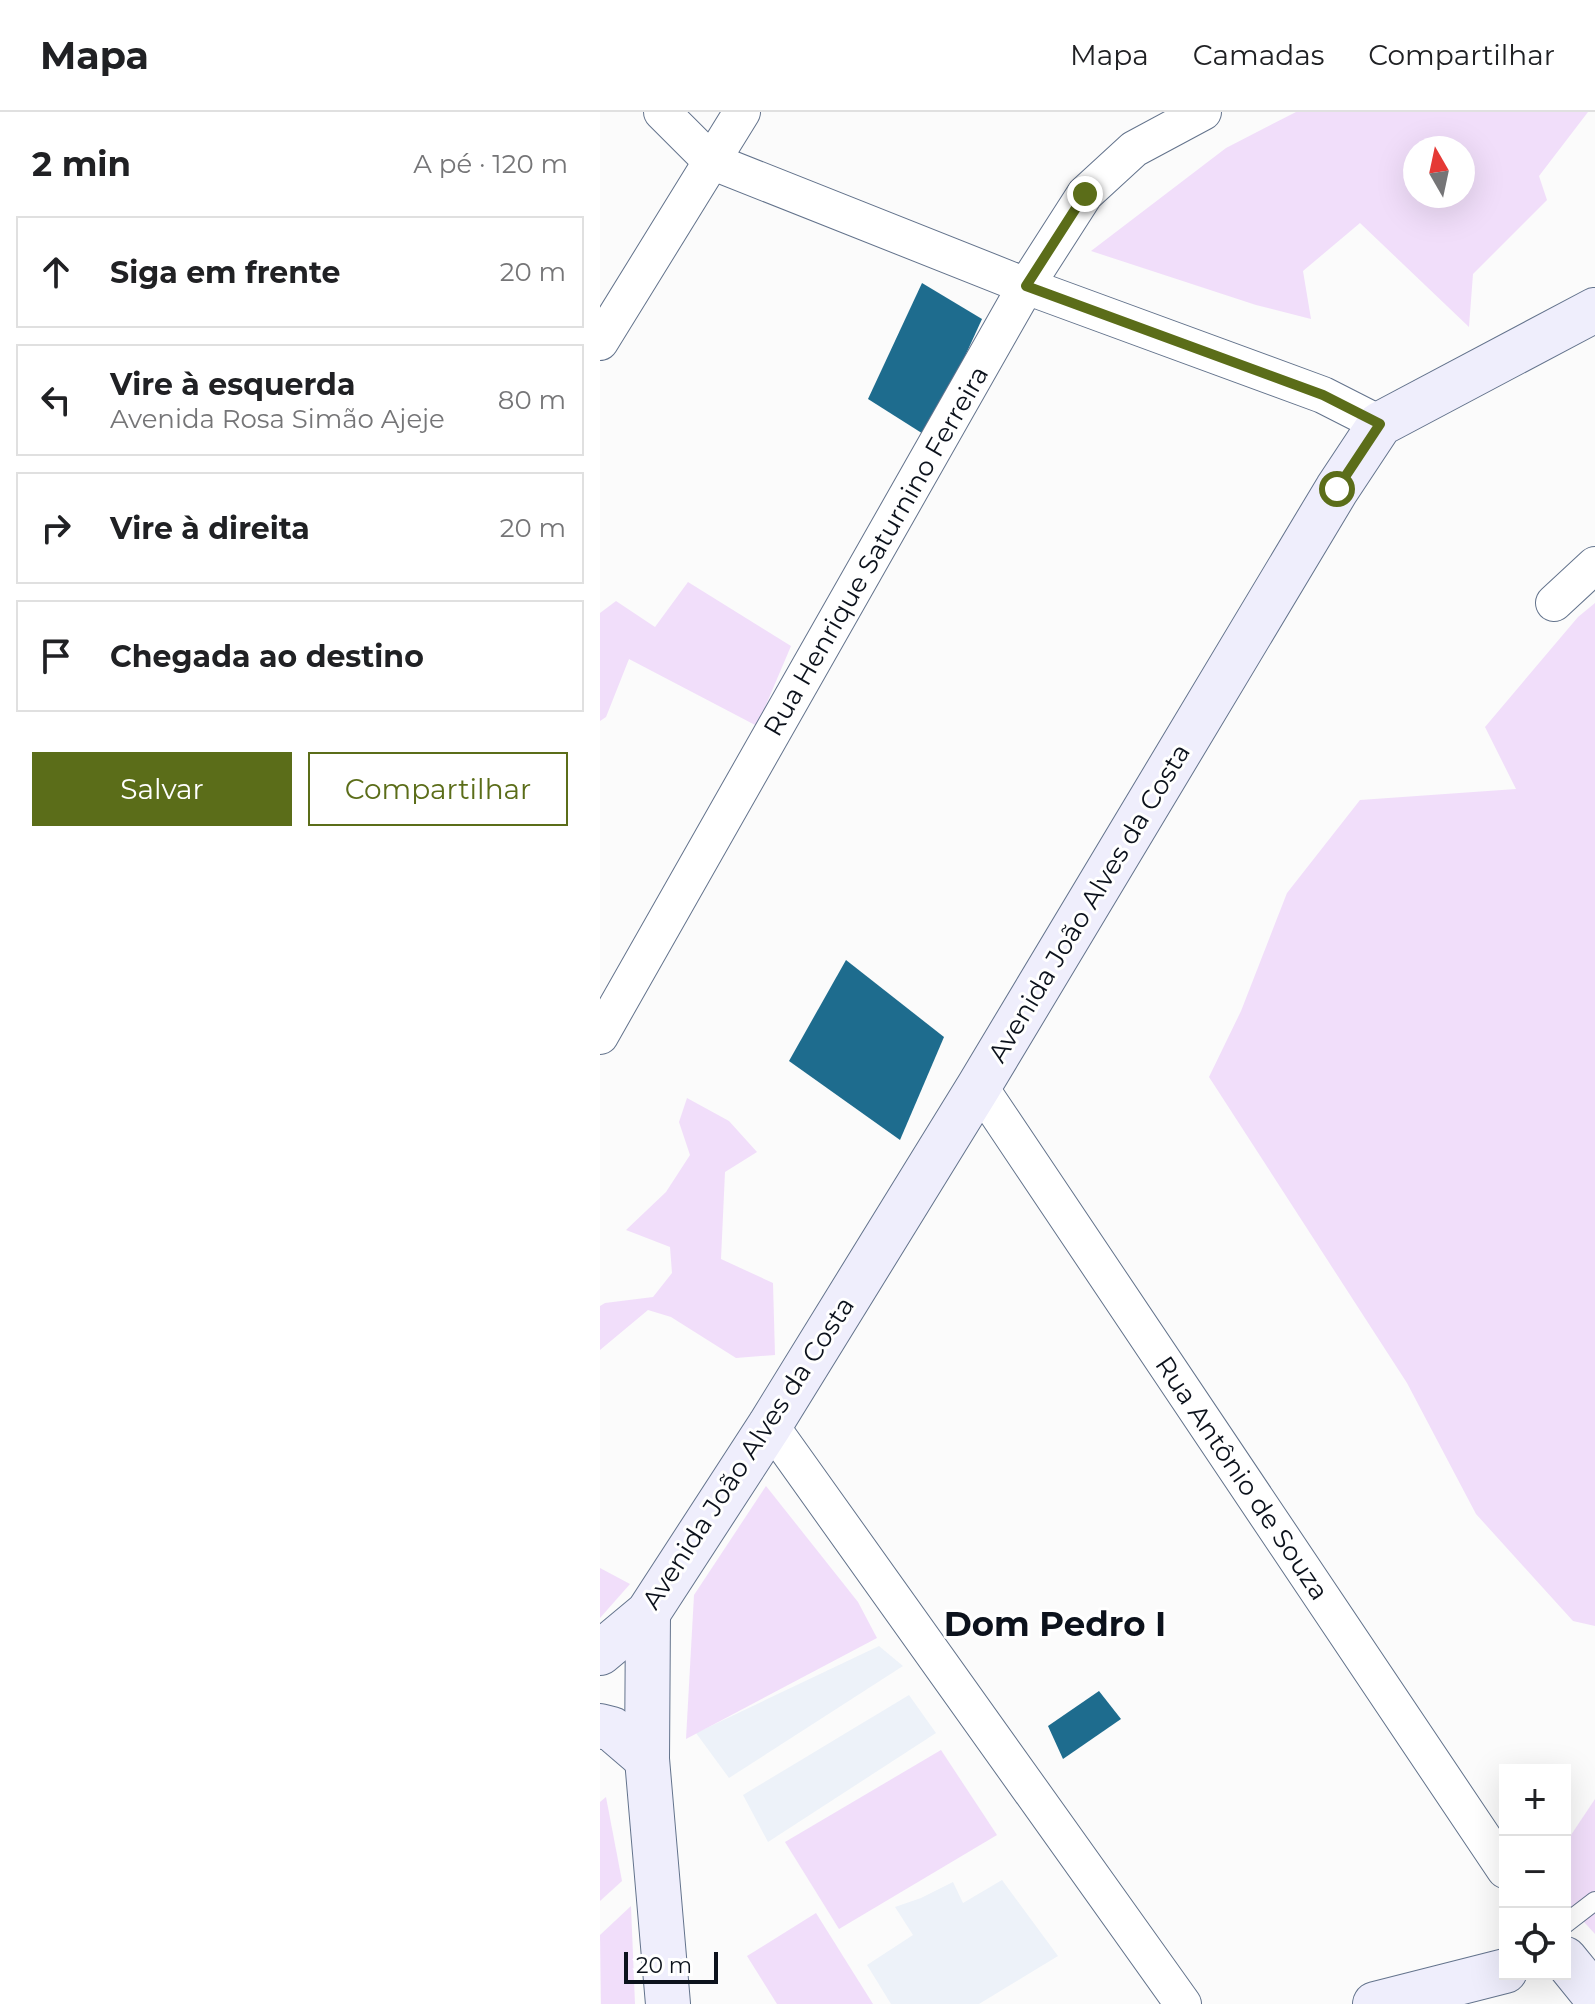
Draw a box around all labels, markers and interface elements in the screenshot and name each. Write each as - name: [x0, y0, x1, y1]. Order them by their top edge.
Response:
- text: Mapa: [40, 32, 149, 79]
- text: Mapa: [1070, 38, 1149, 72]
- text: Camadas: [1193, 38, 1324, 72]
- text: Compartilhar: [1368, 38, 1555, 72]
- north arrow: [1403, 136, 1475, 208]
- text: 2 min: [32, 143, 131, 185]
- text: A pé · 120 m: [413, 148, 568, 180]
- route end: [1067, 176, 1103, 212]
- icon: ahead: [34, 250, 78, 294]
- text: Siga em frente: [110, 254, 340, 291]
- text: 20 m: [500, 256, 566, 288]
- street label: Rua Henrique Saturnino Ferreira: [757, 360, 995, 742]
- text: Vire à esquerda: [110, 366, 355, 403]
- icon: left: [34, 378, 78, 422]
- text: 80 m: [498, 384, 566, 416]
- text: Avenida Rosa Simão Ajeje: [110, 403, 445, 435]
- route start: [1319, 471, 1355, 507]
- icon: right: [34, 506, 78, 550]
- text: Vire à direita: [110, 510, 310, 547]
- text: 20 m: [500, 512, 566, 544]
- icon: arrive: [34, 634, 78, 678]
- text: Chegada ao destino: [110, 638, 424, 675]
- street label: Avenida João Alves da Costa: [981, 738, 1197, 1068]
- button: Salvar: [32, 752, 292, 826]
- button: Compartilhar: [308, 752, 568, 826]
- street label: Avenida João Alves da Costa: [635, 1291, 861, 1615]
- street label: Rua Antônio de Souza: [1148, 1350, 1336, 1606]
- district label: Dom Pedro I: [944, 1603, 1166, 1645]
- map controls: [1499, 1764, 1571, 1980]
- button: +: [1499, 1764, 1571, 1836]
- button: −: [1499, 1836, 1571, 1908]
- button: locate: [1499, 1908, 1571, 1980]
- scale bar: [624, 1948, 718, 1984]
- text: 20 m: [636, 1952, 692, 1979]

